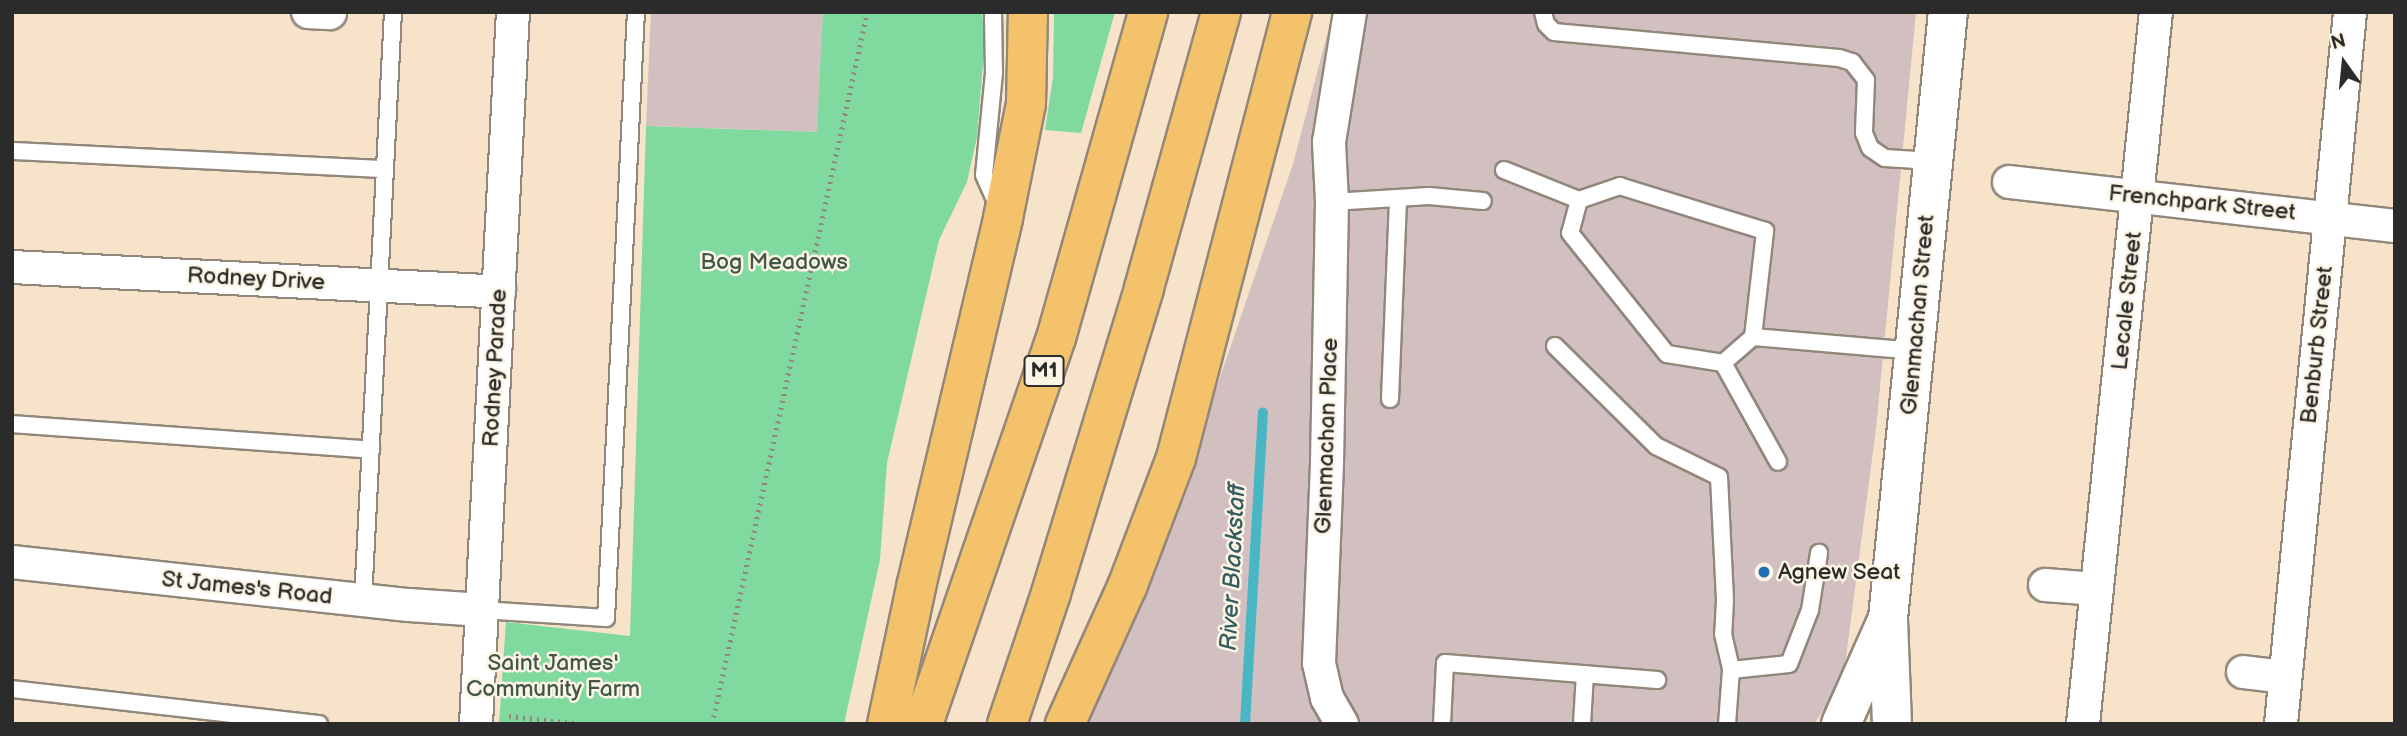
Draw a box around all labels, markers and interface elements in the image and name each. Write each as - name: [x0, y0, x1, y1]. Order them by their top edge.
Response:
- north arrow: [2309, 28, 2379, 98]
- text: N: [2329, 29, 2348, 55]
- street label: Frenchpark Street: [2107, 179, 2297, 227]
- street label: Glenmachan Street: [1895, 214, 1941, 416]
- street label: Lecale Street: [2106, 230, 2148, 372]
- park label: Bog Meadows: [700, 248, 848, 276]
- street label: Rodney Drive: [186, 262, 326, 296]
- street label: Benburb Street: [2295, 265, 2339, 425]
- street label: Rodney Parade: [477, 287, 513, 449]
- street label: Glenmachan Place: [1310, 337, 1344, 535]
- road number: M1: [1023, 354, 1065, 388]
- water label: River Blackstaff: [1214, 482, 1252, 652]
- place label: Agnew Seat: [1778, 558, 1901, 586]
- marker: Agnew Seat: [1756, 564, 1772, 580]
- street label: St James's Road: [160, 565, 334, 611]
- park label: Saint James' Community Farm: [465, 649, 641, 703]

